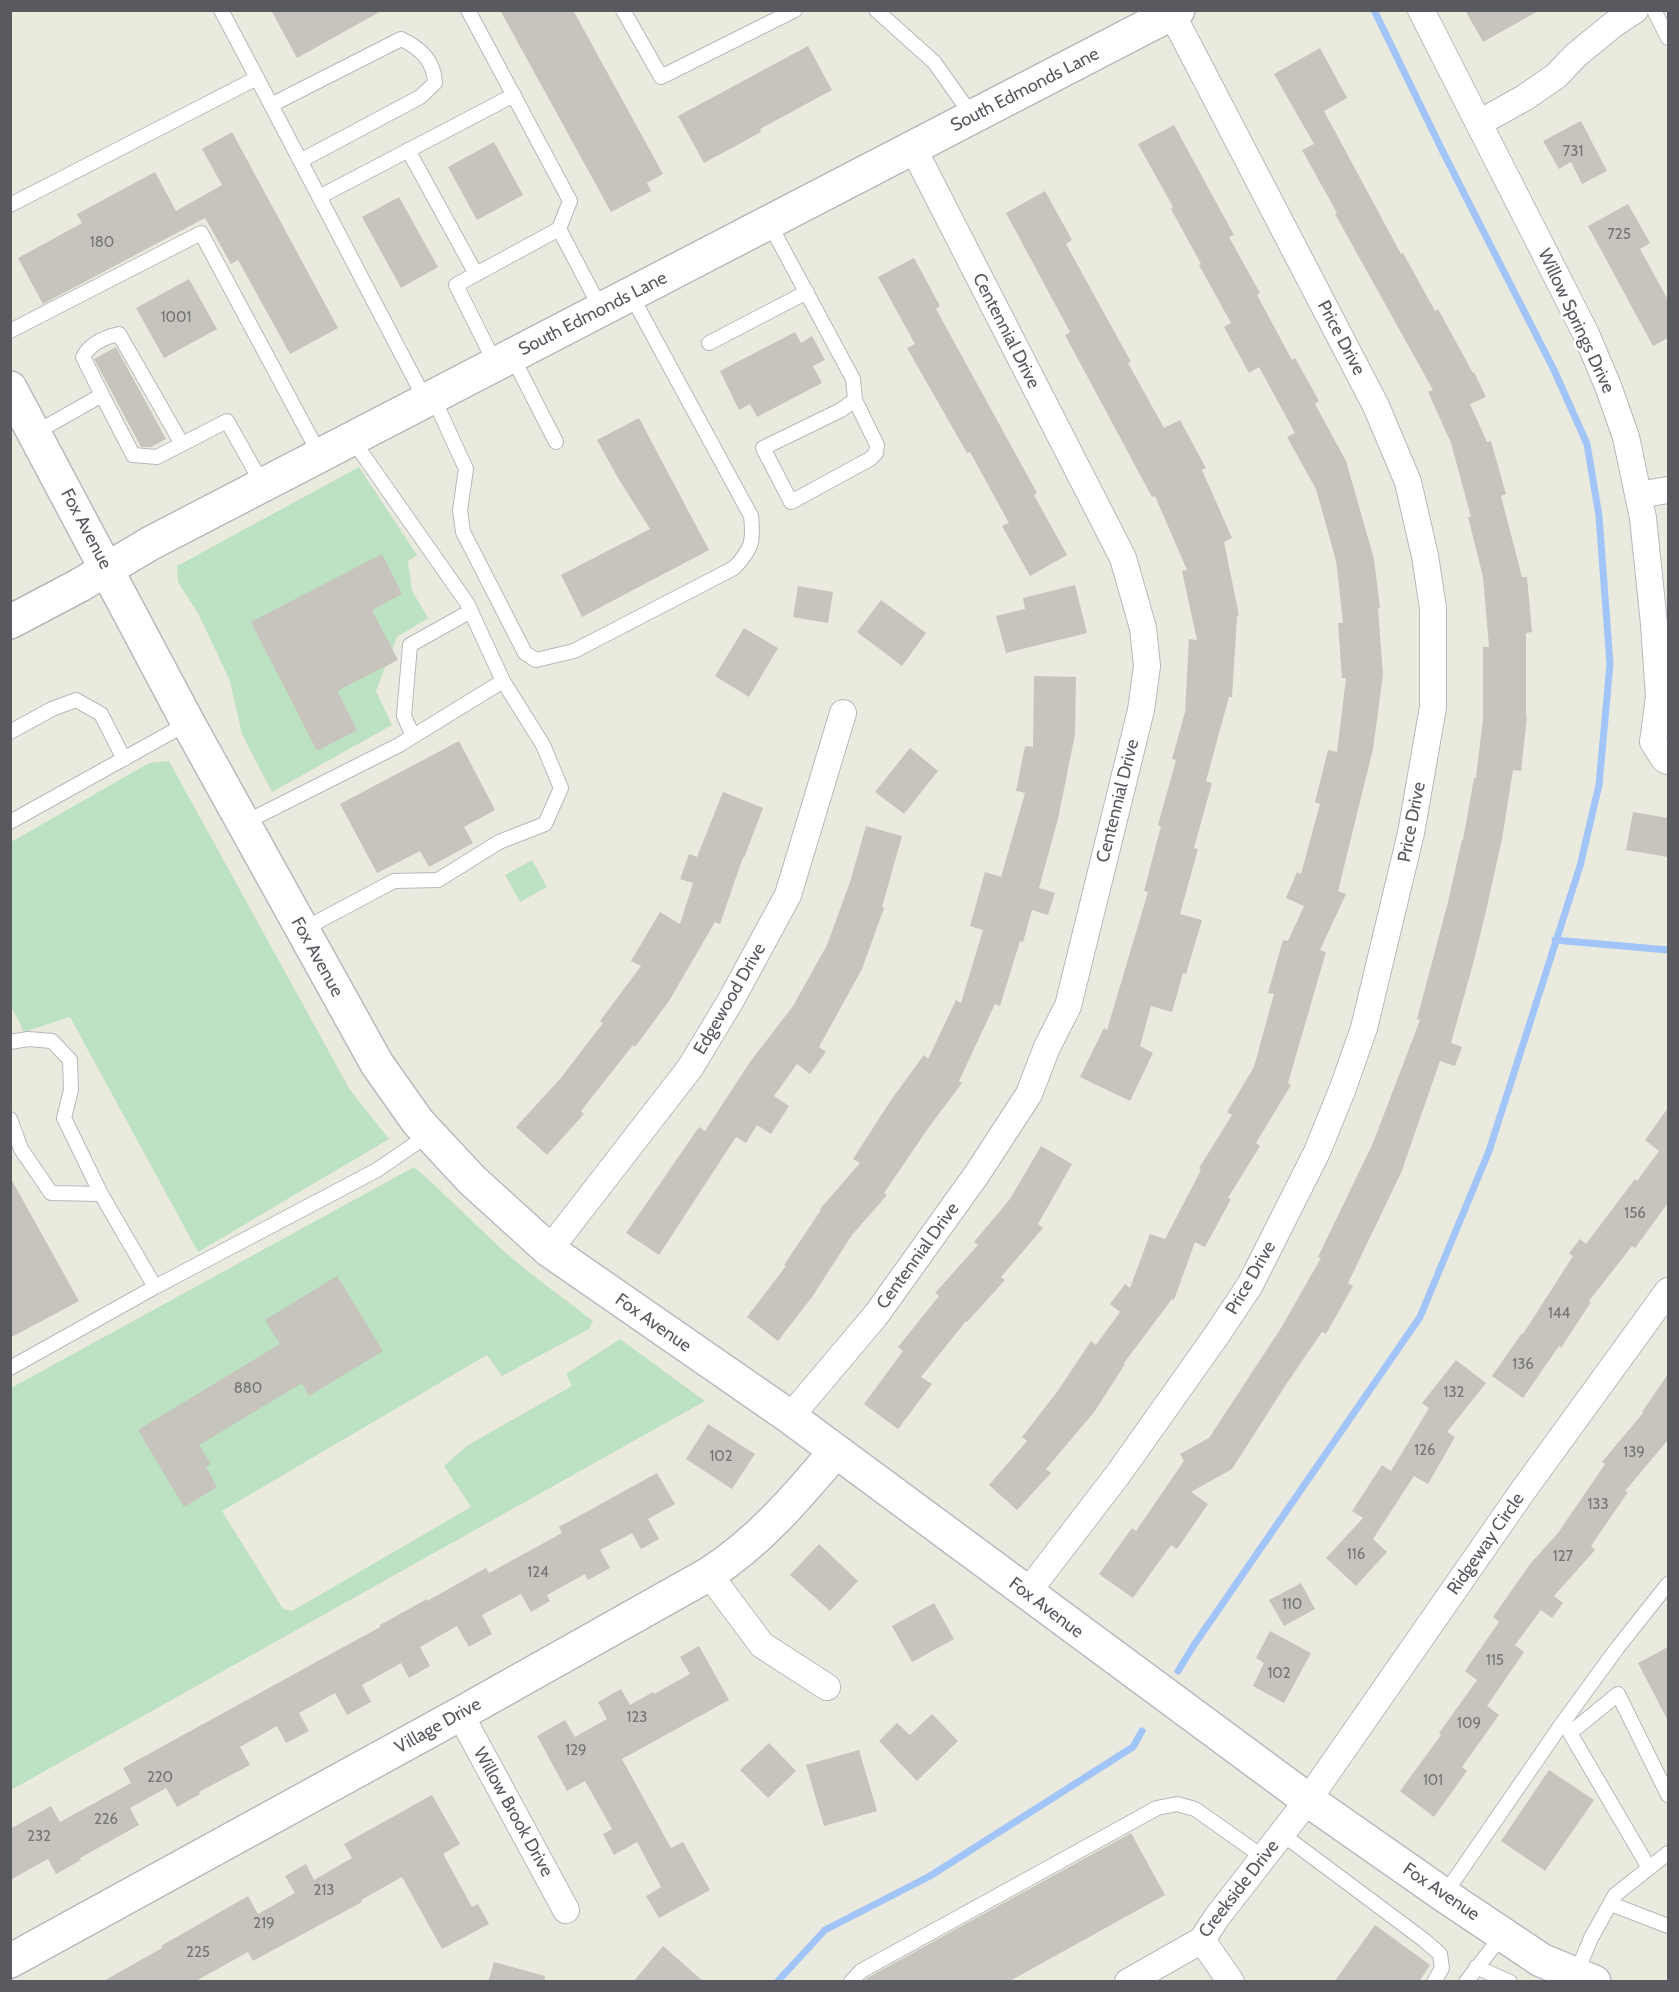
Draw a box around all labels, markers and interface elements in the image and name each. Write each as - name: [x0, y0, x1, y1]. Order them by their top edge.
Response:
- street label: South Edmonds Lane: [947, 43, 1103, 137]
- house number: 731: [1563, 143, 1583, 161]
- house number: 725: [1607, 226, 1631, 244]
- house number: 180: [90, 234, 114, 252]
- street label: Willow Springs Drive: [1533, 245, 1619, 397]
- street label: South Edmonds Lane: [515, 267, 671, 361]
- street label: Centennial Drive: [968, 270, 1044, 392]
- street label: Price Drive: [1312, 297, 1370, 379]
- house number: 1001: [161, 309, 191, 327]
- street label: Fox Avenue: [56, 485, 116, 573]
- street label: Centennial Drive: [1092, 737, 1144, 865]
- street label: Price Drive: [1394, 780, 1430, 864]
- street label: Fox Avenue: [286, 913, 348, 1001]
- street label: Edgewood Drive: [689, 939, 771, 1059]
- street label: Centennial Drive: [872, 1199, 964, 1313]
- house number: 156: [1624, 1205, 1646, 1223]
- street label: Price Drive: [1221, 1237, 1281, 1319]
- street label: Fox Avenue: [611, 1289, 695, 1357]
- house number: 144: [1548, 1305, 1570, 1323]
- house number: 136: [1512, 1356, 1534, 1374]
- house number: 880: [234, 1380, 262, 1398]
- house number: 132: [1444, 1384, 1464, 1402]
- house number: 126: [1414, 1442, 1436, 1460]
- house number: 139: [1623, 1444, 1645, 1462]
- house number: 102: [709, 1448, 733, 1466]
- street label: Ridgeway Circle: [1443, 1489, 1529, 1599]
- house number: 133: [1587, 1496, 1609, 1514]
- house number: 116: [1347, 1546, 1365, 1564]
- house number: 127: [1553, 1548, 1573, 1566]
- house number: 124: [527, 1564, 549, 1582]
- street label: Fox Avenue: [1004, 1573, 1088, 1643]
- house number: 110: [1282, 1596, 1302, 1614]
- house number: 115: [1486, 1652, 1504, 1670]
- house number: 102: [1267, 1665, 1291, 1683]
- street label: Village Drive: [391, 1693, 485, 1759]
- house number: 123: [627, 1709, 647, 1727]
- house number: 109: [1457, 1715, 1481, 1733]
- house number: 129: [565, 1742, 587, 1760]
- street label: Willow Brook Drive: [469, 1744, 557, 1880]
- house number: 220: [147, 1769, 173, 1787]
- house number: 101: [1423, 1772, 1443, 1790]
- house number: 226: [94, 1811, 118, 1829]
- house number: 232: [27, 1828, 51, 1846]
- street label: Creekside Drive: [1194, 1836, 1284, 1942]
- street label: Fox Avenue: [1399, 1858, 1483, 1926]
- house number: 213: [314, 1882, 334, 1900]
- house number: 219: [253, 1915, 275, 1933]
- house number: 225: [186, 1944, 210, 1962]

